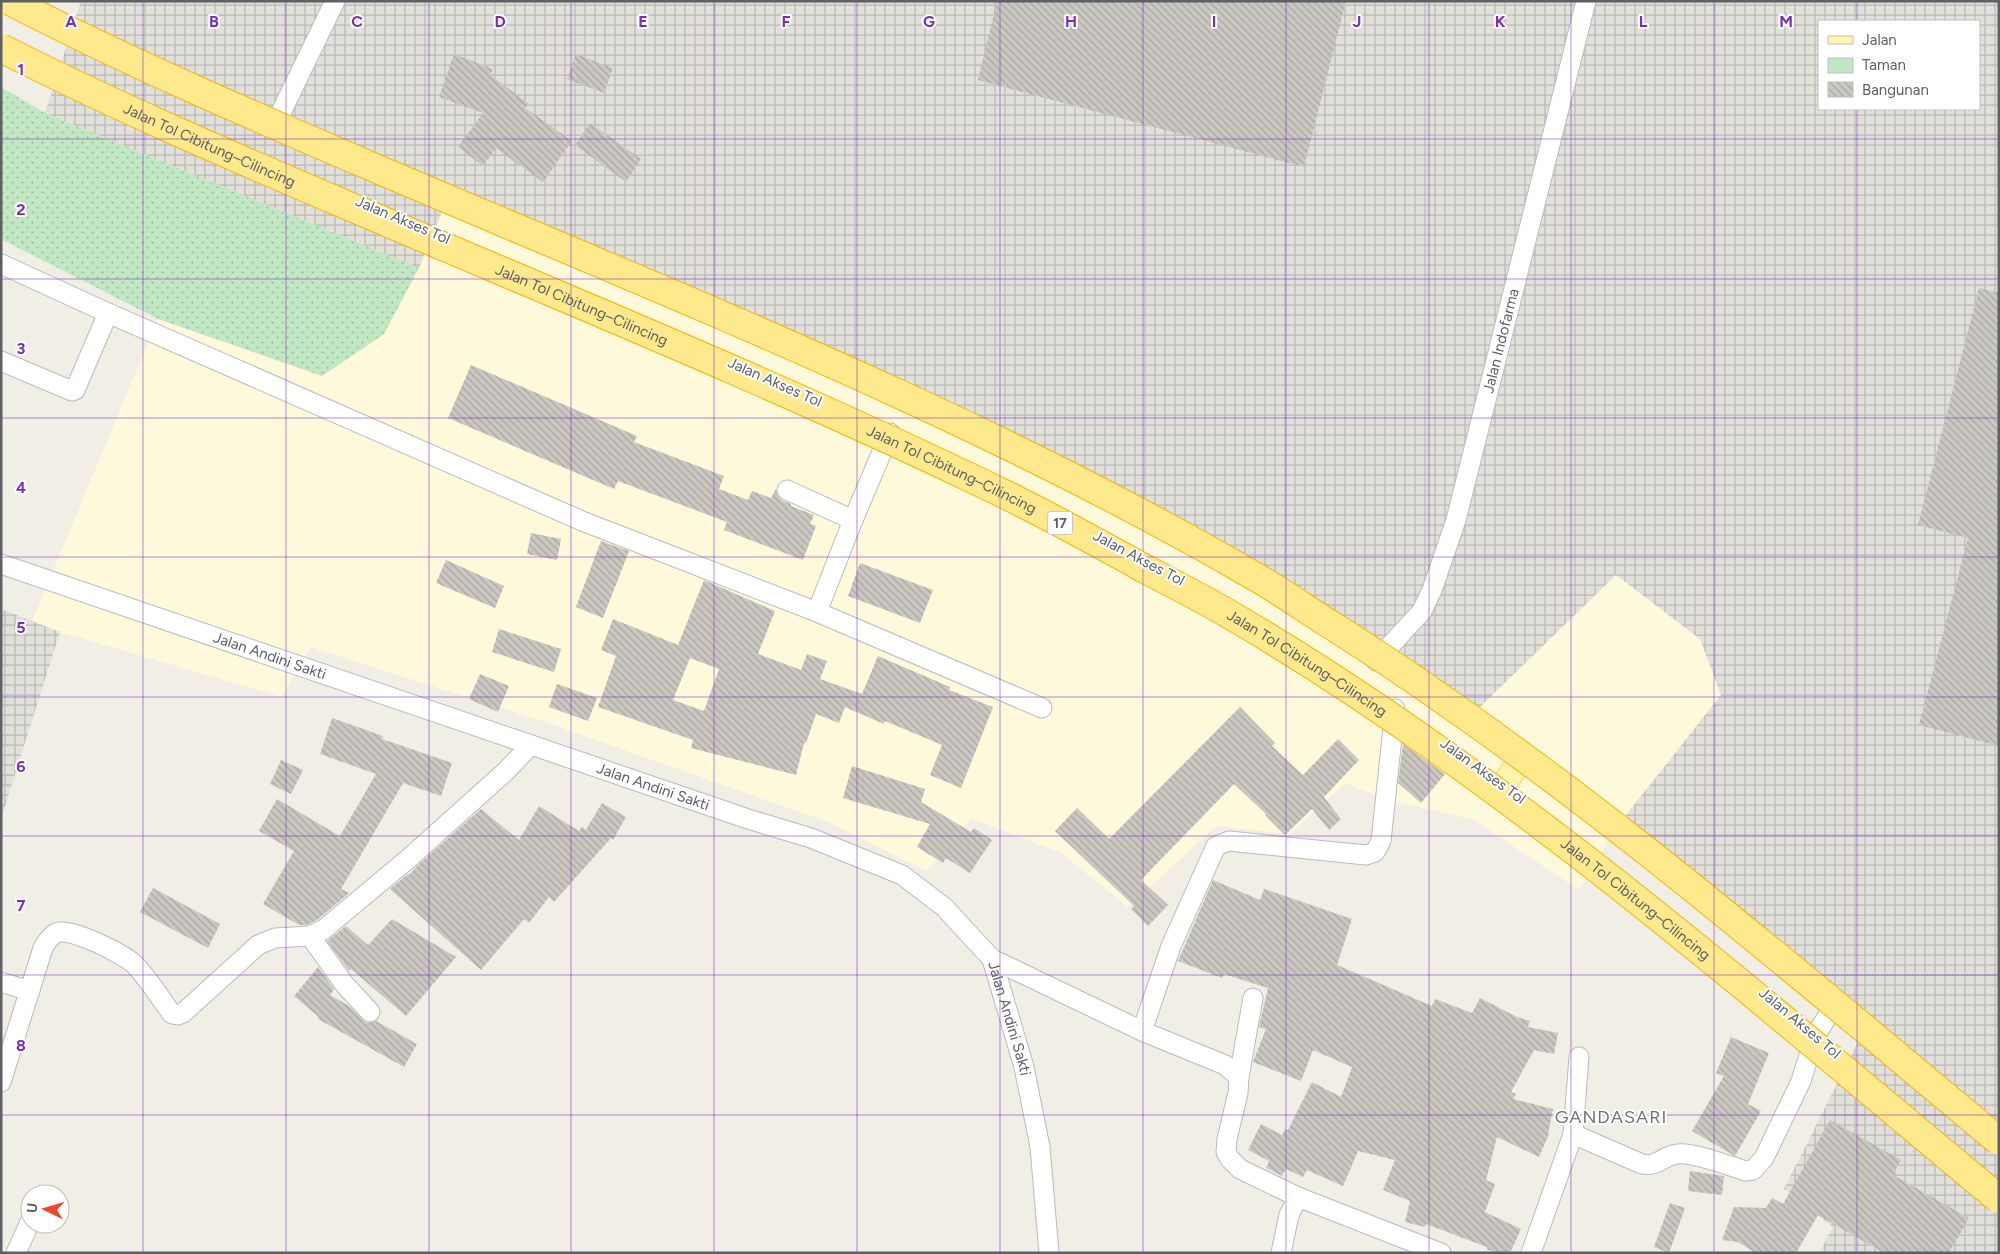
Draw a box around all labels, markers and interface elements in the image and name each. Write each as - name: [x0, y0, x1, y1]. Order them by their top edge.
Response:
- text: A: [65, 12, 77, 31]
- text: B: [209, 12, 219, 31]
- text: C: [351, 12, 363, 31]
- text: D: [494, 12, 506, 31]
- text: E: [638, 12, 648, 31]
- text: F: [782, 12, 791, 31]
- text: G: [923, 12, 935, 31]
- text: H: [1065, 12, 1077, 31]
- text: I: [1212, 12, 1216, 31]
- text: J: [1353, 12, 1361, 31]
- text: K: [1495, 12, 1506, 31]
- text: L: [1639, 12, 1648, 31]
- text: M: [1779, 12, 1793, 31]
- legend: [1818, 20, 1980, 110]
- text: Jalan: [1862, 31, 1897, 49]
- text: Taman: [1862, 56, 1906, 74]
- text: 1: [18, 60, 24, 79]
- text: Bangunan: [1862, 81, 1929, 99]
- street label: Jalan Tol Cibitung–Cilincing: [121, 99, 298, 191]
- street label: Jalan Akses Tol: [353, 192, 453, 248]
- text: 2: [16, 200, 26, 219]
- street label: Jalan Tol Cibitung–Cilincing: [493, 260, 671, 350]
- street label: Jalan Indofarma: [1479, 287, 1523, 395]
- text: 3: [17, 339, 26, 358]
- street label: Jalan Akses Tol: [725, 353, 825, 411]
- street label: Jalan Tol Cibitung–Cilincing: [864, 422, 1039, 518]
- text: 4: [16, 478, 26, 497]
- road number: 17: [1048, 512, 1072, 534]
- street label: Jalan Akses Tol: [1090, 526, 1188, 590]
- street label: Jalan Tol Cibitung–Cilincing: [1224, 606, 1390, 721]
- text: 5: [16, 618, 26, 637]
- street label: Jalan Andini Sakti: [211, 628, 329, 683]
- street label: Jalan Akses Tol: [1437, 734, 1529, 808]
- text: 6: [16, 757, 26, 776]
- street label: Jalan Andini Sakti: [594, 759, 712, 814]
- street label: Jalan Tol Cibitung–Cilincing: [1557, 835, 1714, 964]
- text: 7: [17, 896, 26, 915]
- street label: Jalan Andini Sakti: [984, 959, 1034, 1077]
- street label: Jalan Akses Tol: [1756, 984, 1844, 1062]
- text: 8: [16, 1036, 26, 1055]
- district label: GANDASARI: [1555, 1106, 1667, 1128]
- north arrow: [20, 1184, 70, 1234]
- text: U: [24, 1202, 41, 1214]

